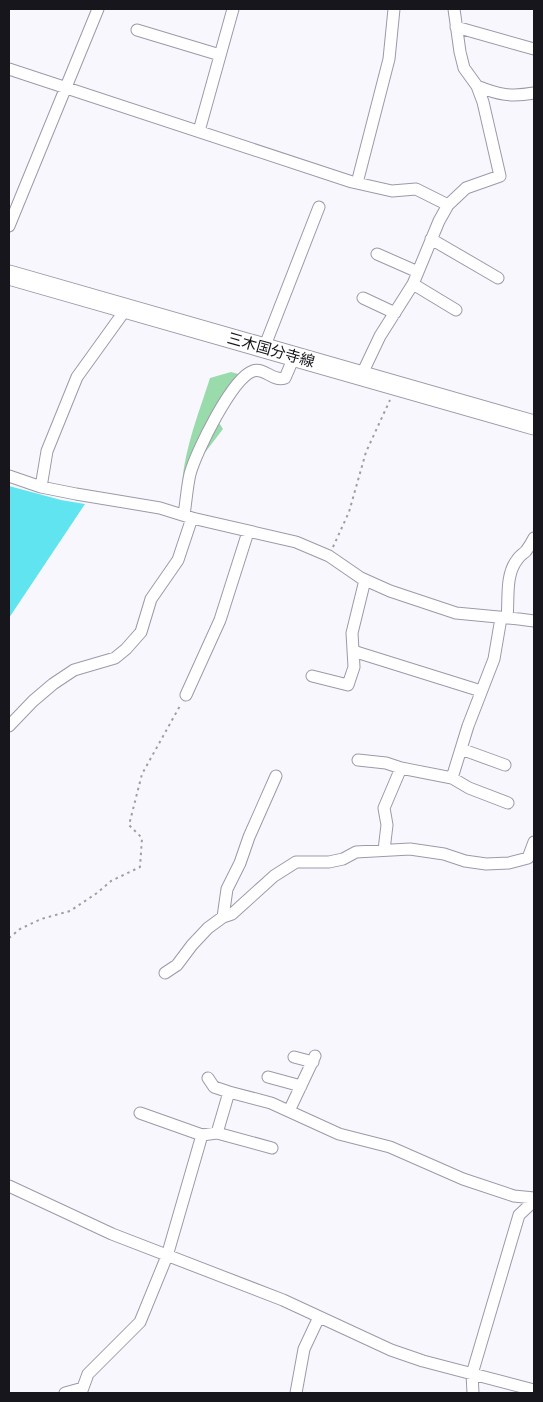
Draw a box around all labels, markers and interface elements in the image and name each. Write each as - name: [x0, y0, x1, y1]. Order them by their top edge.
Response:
- street label: 三木国分寺線: [225, 329, 317, 371]

